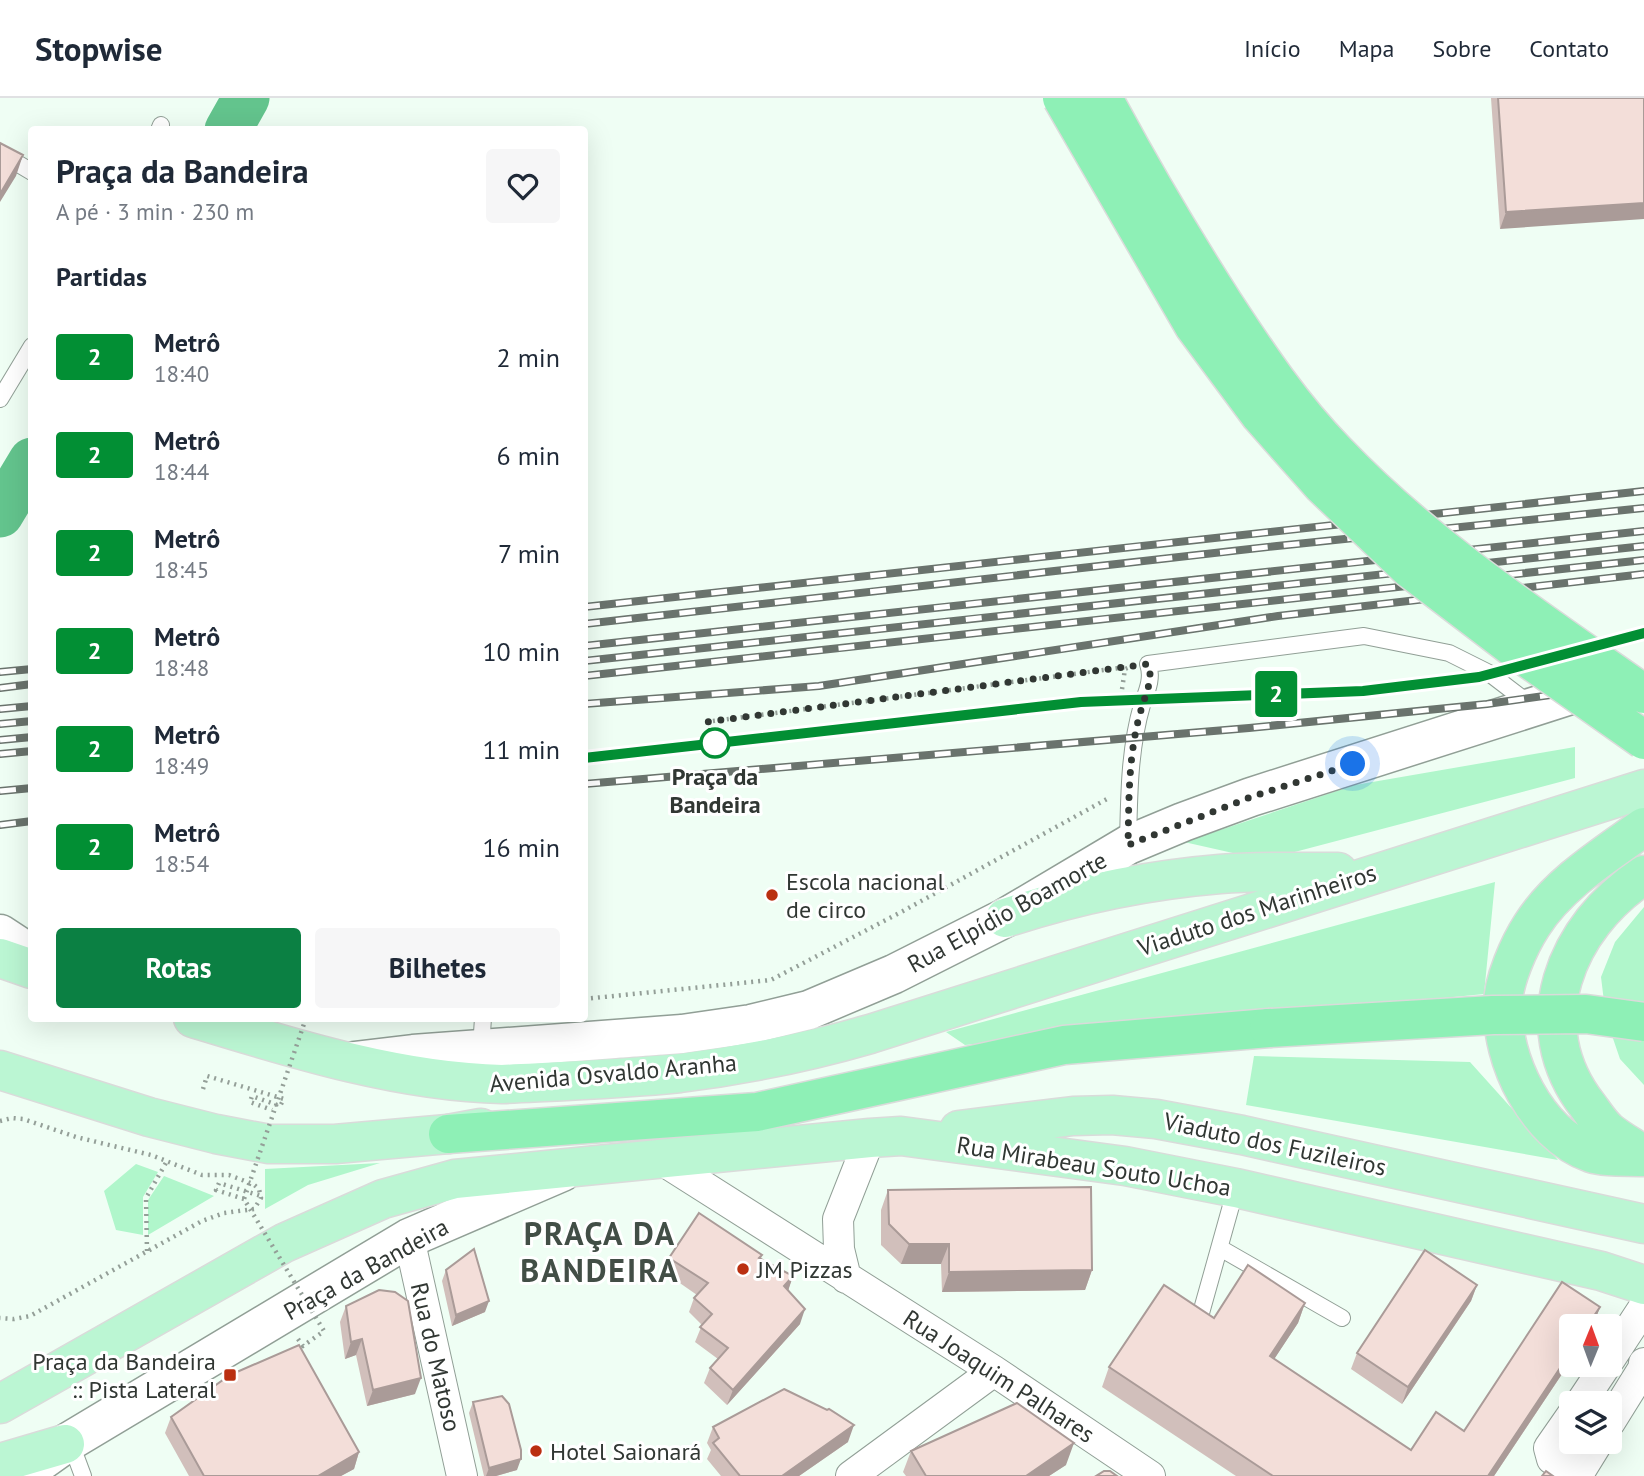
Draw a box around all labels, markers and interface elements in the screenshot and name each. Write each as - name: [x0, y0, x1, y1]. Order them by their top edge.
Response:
- text: Stopwise: [35, 27, 162, 70]
- text: Início: [1244, 33, 1301, 64]
- text: Mapa: [1339, 33, 1394, 64]
- text: Sobre: [1432, 33, 1491, 64]
- text: Contato: [1529, 33, 1609, 64]
- text: Praça da Bandeira: [56, 149, 309, 192]
- button: heart: [486, 149, 560, 223]
- text: A pé · 3 min · 230 m: [56, 197, 254, 226]
- text: Partidas: [56, 260, 147, 293]
- text: Metrô: [154, 326, 220, 359]
- text: 2: [88, 341, 101, 372]
- text: 2 min: [497, 341, 560, 374]
- text: 18:40: [154, 359, 209, 388]
- text: Metrô: [154, 424, 220, 457]
- text: 2: [88, 439, 101, 470]
- text: 6 min: [497, 439, 560, 472]
- text: 18:44: [154, 457, 209, 486]
- text: Metrô: [154, 522, 220, 555]
- text: 2: [88, 537, 101, 568]
- text: 7 min: [498, 537, 560, 570]
- text: 18:45: [154, 555, 209, 584]
- text: Metrô: [154, 620, 220, 653]
- text: 2: [88, 635, 101, 666]
- text: 10 min: [482, 635, 560, 668]
- text: 18:48: [154, 653, 209, 682]
- line badge: 2: [1253, 671, 1299, 717]
- text: 2: [1269, 678, 1283, 709]
- text: Metrô: [154, 718, 220, 751]
- marker: Praça da Bandeira: [700, 728, 730, 758]
- text: 2: [88, 733, 101, 764]
- text: 11 min: [482, 733, 560, 766]
- your location: [1335, 746, 1370, 781]
- text: 18:49: [154, 751, 209, 780]
- place label: Praça da Bandeira: [669, 761, 761, 820]
- text: Metrô: [154, 816, 220, 849]
- text: 2: [88, 831, 101, 862]
- text: 16 min: [482, 831, 560, 864]
- street label: Rua Elpídio Boamorte: [902, 844, 1112, 980]
- text: 18:54: [154, 849, 209, 878]
- street label: Viaduto dos Marinheiros: [1133, 857, 1380, 963]
- place label: Escola nacional de circo: [786, 866, 945, 925]
- marker: Escola nacional de circo: [764, 887, 780, 903]
- button: Rotas: [56, 928, 301, 1008]
- button: Bilhetes: [315, 928, 560, 1008]
- street label: Avenida Osvaldo Aranha: [488, 1047, 738, 1099]
- street label: Viaduto dos Fuzileiros: [1160, 1105, 1389, 1183]
- street label: Rua Mirabeau Souto Uchoa: [955, 1129, 1233, 1203]
- street label: Praça da Bandeira: [278, 1211, 454, 1327]
- district label: PRAÇA DA BANDEIRA: [520, 1212, 680, 1291]
- place label: JM Pizzas: [756, 1254, 853, 1285]
- marker: JM Pizzas: [735, 1261, 751, 1277]
- street label: Rua do Matoso: [404, 1279, 468, 1435]
- street label: Rua Joaquim Palhares: [897, 1302, 1101, 1450]
- north arrow: [1559, 1314, 1622, 1377]
- map controls: [1559, 1314, 1622, 1454]
- place label: Praça da Bandeira :: Pista Lateral: [32, 1346, 216, 1405]
- marker: Praça da Bandeira :: Pista Lateral: [222, 1367, 238, 1383]
- button: layers: [1559, 1391, 1622, 1454]
- place label: Hotel Saionará: [550, 1436, 702, 1467]
- marker: Hotel Saionará: [528, 1443, 544, 1459]

